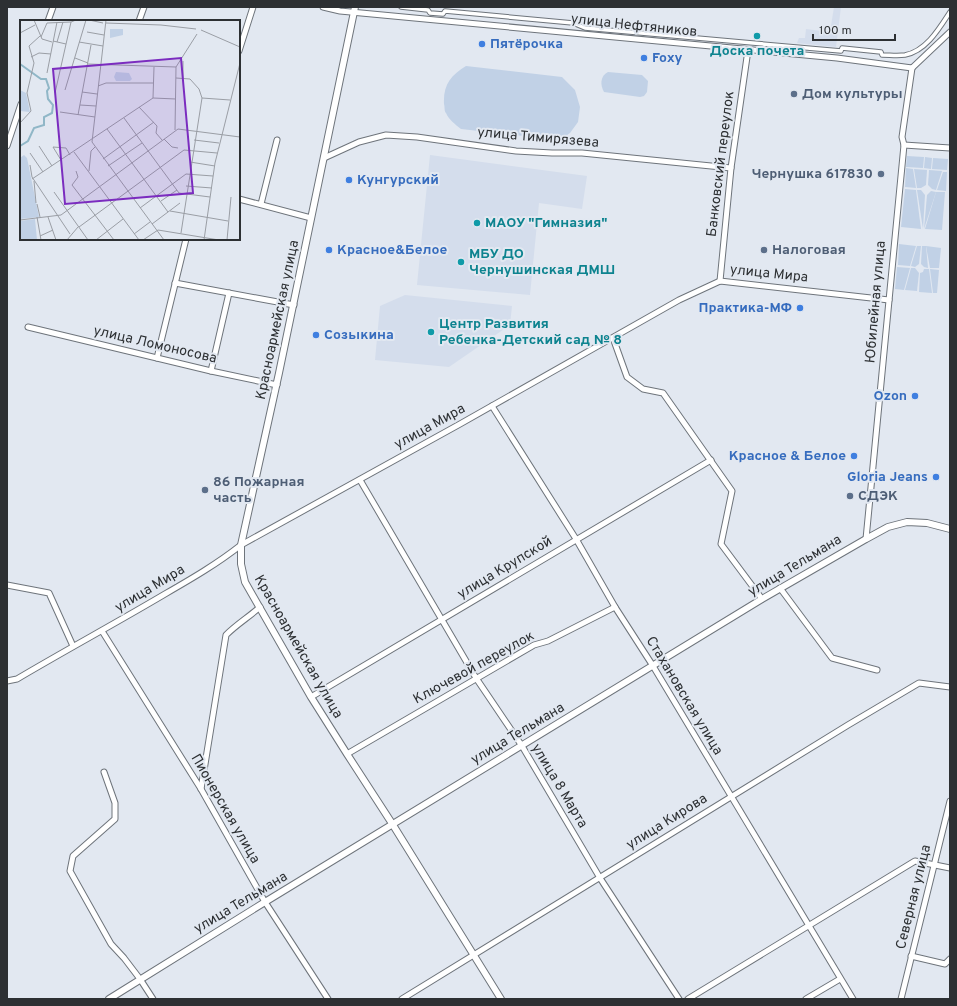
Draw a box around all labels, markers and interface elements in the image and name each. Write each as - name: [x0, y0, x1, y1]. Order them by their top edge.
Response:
- street label: улица Нефтяников: [570, 11, 698, 41]
- scale bar: [813, 16, 895, 42]
- inset map: [20, 20, 240, 240]
- text: 100 m: [819, 23, 852, 39]
- marker: Доска почета: [752, 31, 762, 41]
- place label: Пятёрочка: [490, 36, 563, 53]
- marker: Пятёрочка: [477, 39, 487, 49]
- place label: Доска почета: [710, 43, 804, 60]
- place label: Foxy: [652, 50, 683, 67]
- marker: Foxy: [639, 53, 649, 63]
- place label: Дом культуры: [802, 86, 903, 103]
- marker: Дом культуры: [789, 89, 799, 99]
- street label: Банковский переулок: [704, 90, 738, 238]
- street label: улица Тимирязева: [476, 124, 600, 152]
- place label: Чернушка 617830: [751, 166, 873, 183]
- marker: Чернушка 617830: [876, 169, 886, 179]
- place label: Кунгурский: [357, 172, 439, 189]
- marker: Кунгурский: [344, 175, 354, 185]
- place label: МАОУ "Гимназия": [485, 215, 607, 232]
- marker: МАОУ "Гимназия": [472, 218, 482, 228]
- street label: Красноармейская улица: [253, 239, 303, 401]
- street label: Юбилейная улица: [862, 240, 890, 364]
- place label: Красное&Белое: [337, 242, 448, 259]
- place label: Налоговая: [772, 242, 846, 259]
- marker: Красное&Белое: [324, 245, 334, 255]
- marker: Налоговая: [759, 245, 769, 255]
- place label: МБУ ДО Чернушинская ДМШ: [469, 246, 615, 279]
- marker: МБУ ДО Чернушинская ДМШ: [456, 257, 466, 267]
- street label: улица Мира: [729, 261, 809, 287]
- place label: Практика-МФ: [699, 300, 792, 317]
- marker: Практика-МФ: [795, 303, 805, 313]
- place label: Центр Развития Ребенка-Детский сад № 8: [439, 316, 622, 349]
- street label: улица Ломоносова: [92, 323, 218, 367]
- place label: Созыкина: [324, 327, 394, 344]
- marker: Центр Развития Ребенка-Детский сад № 8: [426, 327, 436, 337]
- marker: Созыкина: [311, 330, 321, 340]
- place label: Ozon: [874, 388, 907, 405]
- marker: Ozon: [910, 391, 920, 401]
- street label: улица Мира: [392, 401, 468, 453]
- place label: Красное & Белое: [729, 448, 846, 465]
- marker: Красное & Белое: [849, 451, 859, 461]
- place label: Gloria Jeans: [847, 469, 928, 486]
- marker: Gloria Jeans: [931, 472, 941, 482]
- place label: 86 Пожарная часть: [213, 474, 304, 507]
- marker: 86 Пожарная часть: [200, 485, 210, 495]
- place label: СДЭК: [858, 488, 898, 505]
- marker: СДЭК: [845, 491, 855, 501]
- street label: улица Тельмана: [745, 531, 845, 601]
- street label: улица Крупской: [455, 533, 555, 603]
- street label: улица Мира: [112, 561, 188, 617]
- street label: Красноармейская улица: [250, 572, 346, 722]
- street label: Ключевой переулок: [411, 628, 537, 708]
- street label: Стахановская улица: [642, 634, 726, 758]
- street label: улица Тельмана: [468, 699, 568, 769]
- street label: улица 8 Марта: [527, 741, 591, 831]
- street label: Пионерская улица: [187, 751, 263, 867]
- street label: улица Кирова: [623, 790, 711, 854]
- street label: Северная улица: [893, 843, 935, 951]
- street label: улица Тельмана: [191, 868, 291, 938]

